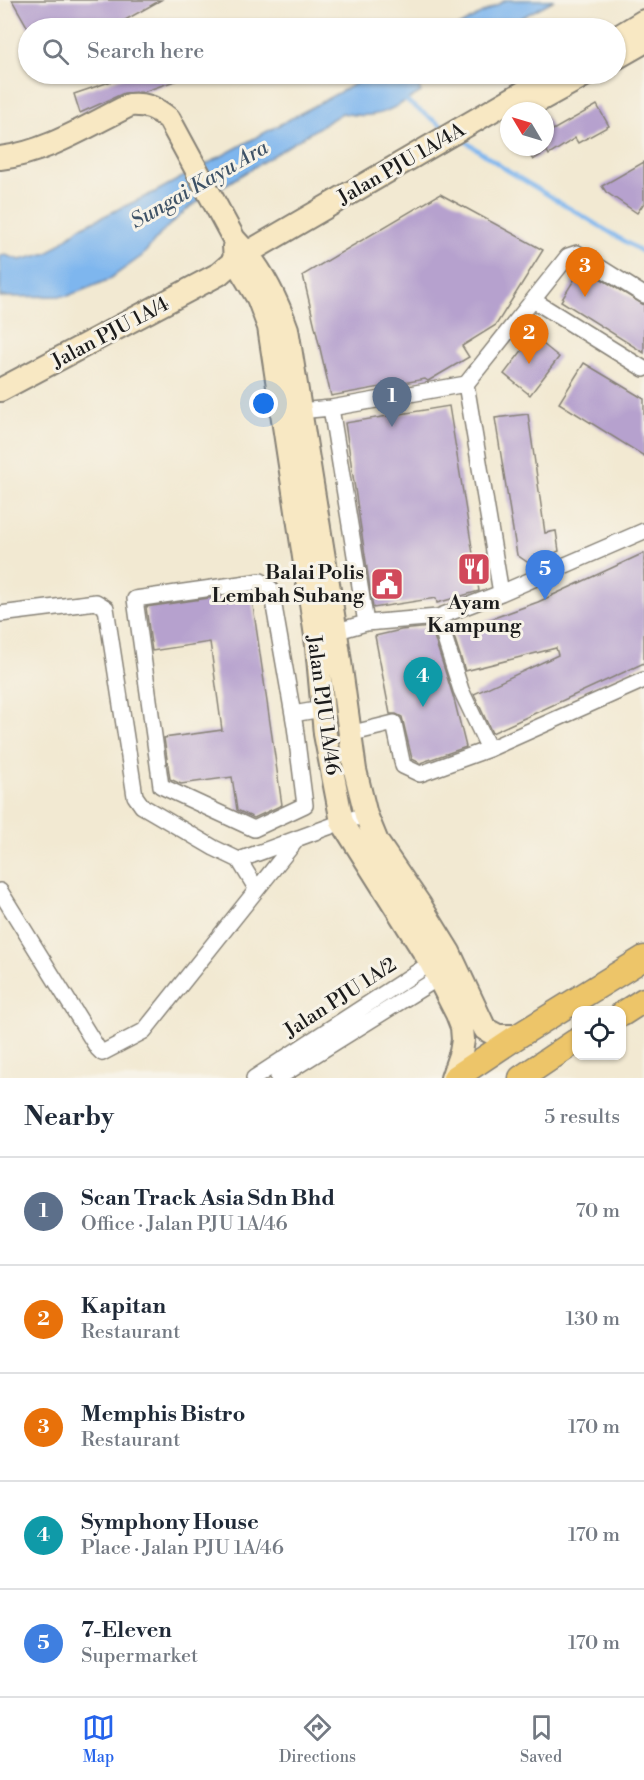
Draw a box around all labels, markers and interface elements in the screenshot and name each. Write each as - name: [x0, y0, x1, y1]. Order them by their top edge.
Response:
- search box: [18, 18, 626, 84]
- icon: search: [39, 35, 72, 68]
- text: Search here: [87, 38, 204, 65]
- north arrow: [500, 102, 554, 156]
- street label: Jalan PJU 1A/4A: [333, 117, 471, 211]
- water label: Sungai Kayu Ara: [126, 135, 273, 235]
- pin: 3: [566, 248, 604, 297]
- street label: Jalan PJU 1A/4: [47, 292, 174, 375]
- pin: 2: [510, 314, 548, 364]
- pin: 1: [372, 378, 412, 427]
- your location: [249, 389, 278, 418]
- pin: 5: [526, 550, 564, 600]
- restaurant icon: Ayam Kampung: [456, 551, 492, 587]
- place label: Balai Polis Lembah Subang: [212, 561, 365, 609]
- public building icon: Balai Polis Lembah Subang: [369, 566, 405, 602]
- place label: Ayam Kampung: [427, 591, 522, 639]
- street label: Jalan PJU 1A/46: [300, 632, 345, 777]
- pin: 4: [404, 658, 442, 707]
- street label: Jalan PJU 1A/2: [279, 953, 402, 1044]
- map controls: [572, 1006, 626, 1060]
- button: locate: [572, 1006, 626, 1060]
- text: Nearby: [24, 1101, 114, 1133]
- text: 5 results: [544, 1105, 620, 1130]
- text: Scan Track Asia Sdn Bhd: [81, 1185, 335, 1212]
- text: 1: [39, 1199, 48, 1224]
- text: 70 m: [576, 1199, 620, 1224]
- text: Office · Jalan PJU 1A/46: [81, 1212, 288, 1237]
- text: Kapitan: [81, 1293, 166, 1320]
- text: 2: [37, 1307, 50, 1332]
- text: 130 m: [565, 1307, 620, 1332]
- text: Restaurant: [81, 1320, 180, 1345]
- text: Memphis Bistro: [81, 1401, 245, 1428]
- text: 3: [37, 1415, 50, 1440]
- text: 170 m: [568, 1415, 620, 1440]
- text: Restaurant: [81, 1428, 180, 1453]
- text: Symphony House: [81, 1509, 259, 1536]
- text: 4: [37, 1523, 50, 1548]
- text: 170 m: [568, 1523, 620, 1548]
- text: Place · Jalan PJU 1A/46: [81, 1536, 284, 1561]
- text: 7-Eleven: [81, 1617, 172, 1644]
- text: 5: [37, 1631, 50, 1656]
- text: 170 m: [568, 1631, 620, 1656]
- text: Supermarket: [81, 1644, 198, 1669]
- tab: Map: [82, 1711, 115, 1767]
- tab: Directions: [279, 1711, 356, 1767]
- tab: Saved: [520, 1711, 562, 1767]

